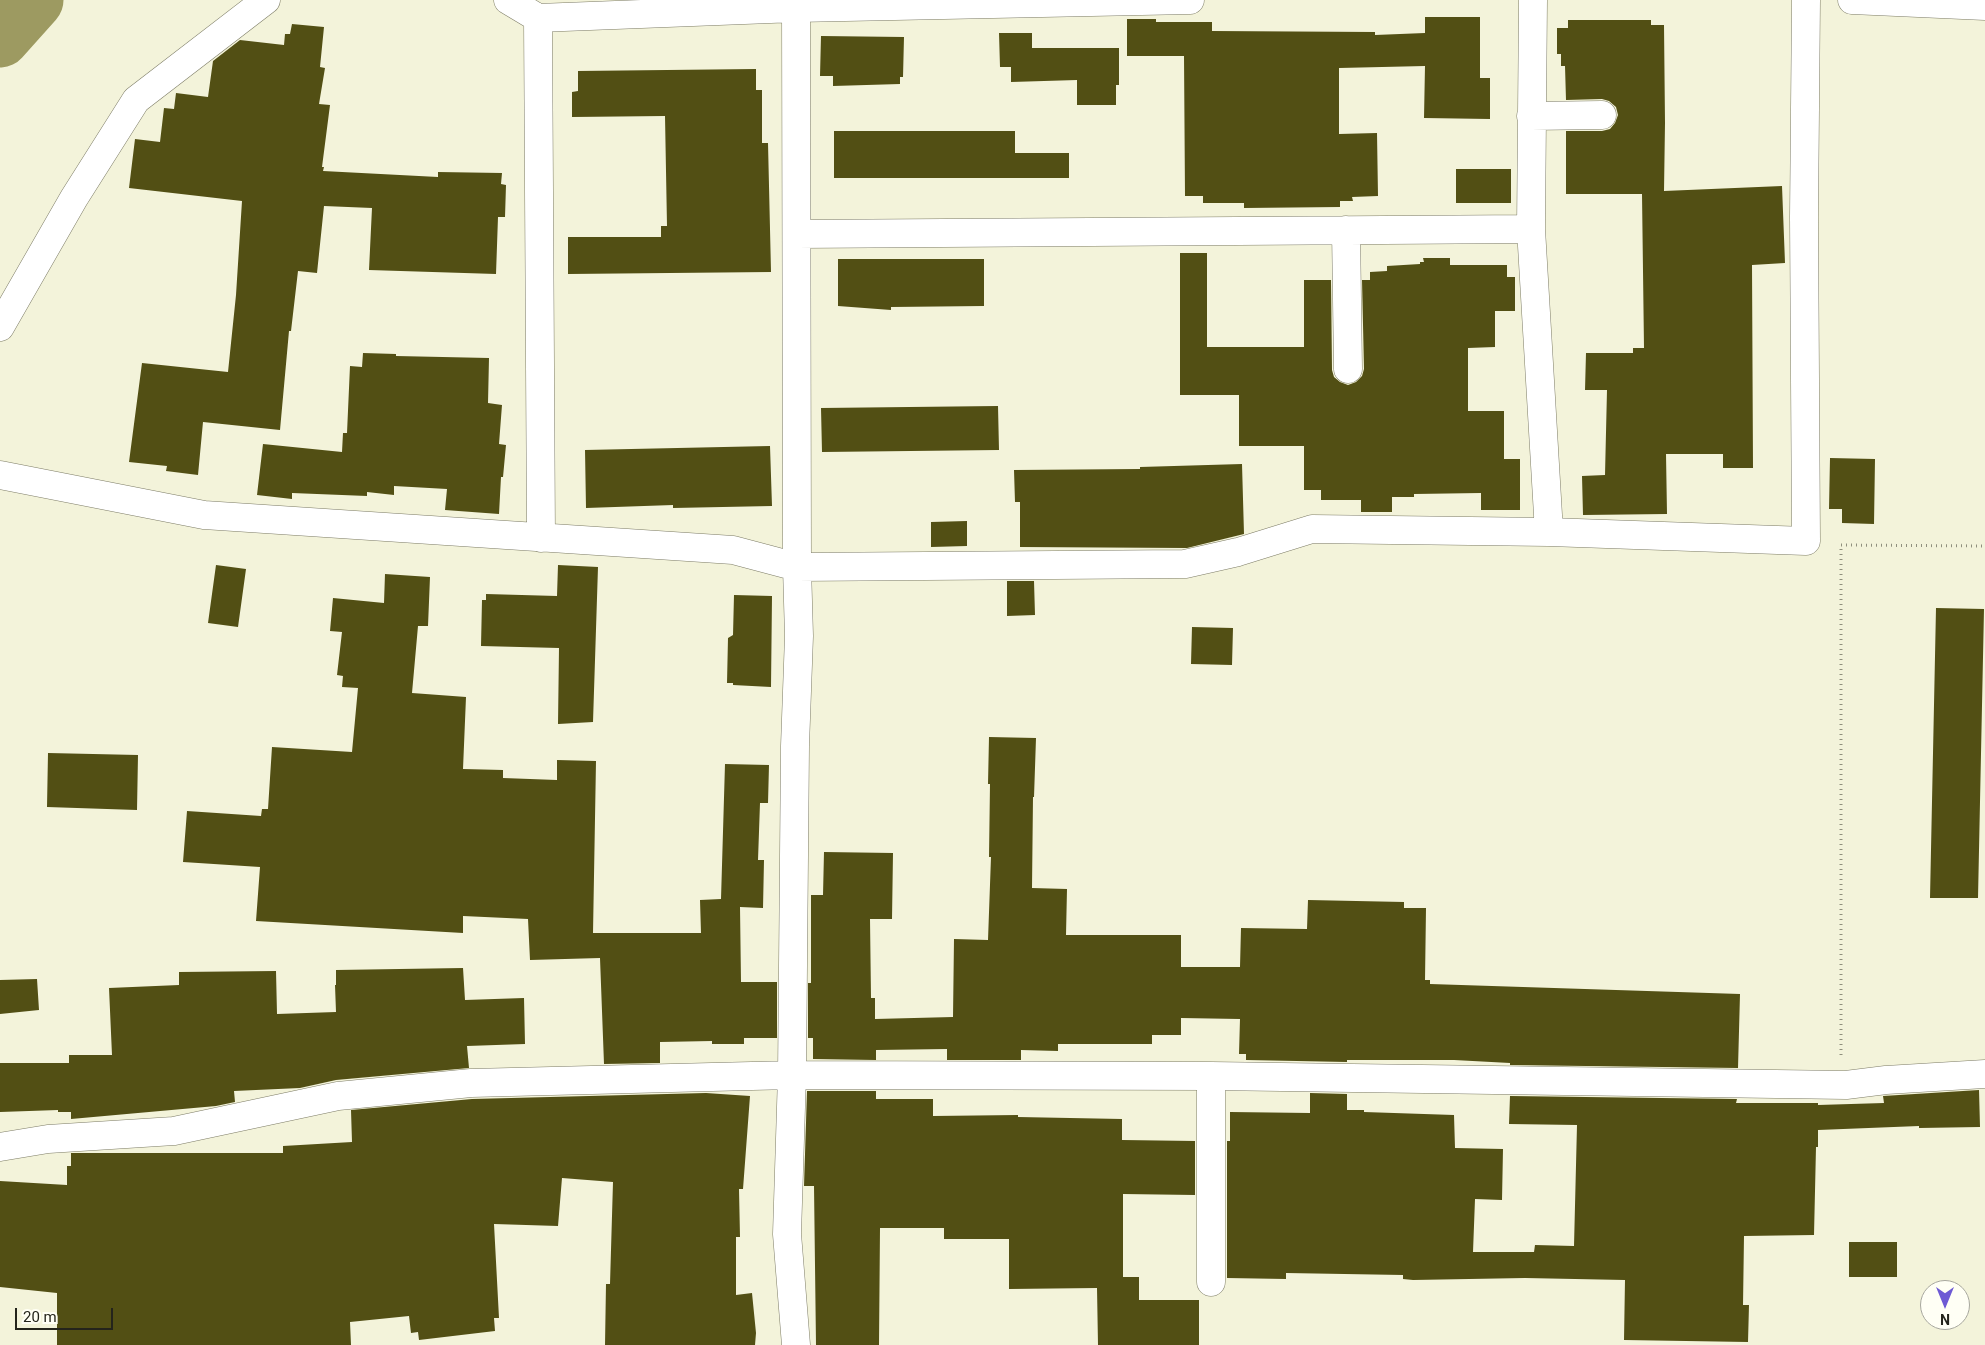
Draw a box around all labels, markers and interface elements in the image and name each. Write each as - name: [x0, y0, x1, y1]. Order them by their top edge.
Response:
- north arrow: [1920, 1280, 1970, 1330]
- scale bar: [18, 1298, 115, 1330]
- text: 20 m: [23, 1308, 57, 1326]
- text: N: [1940, 1311, 1950, 1327]

